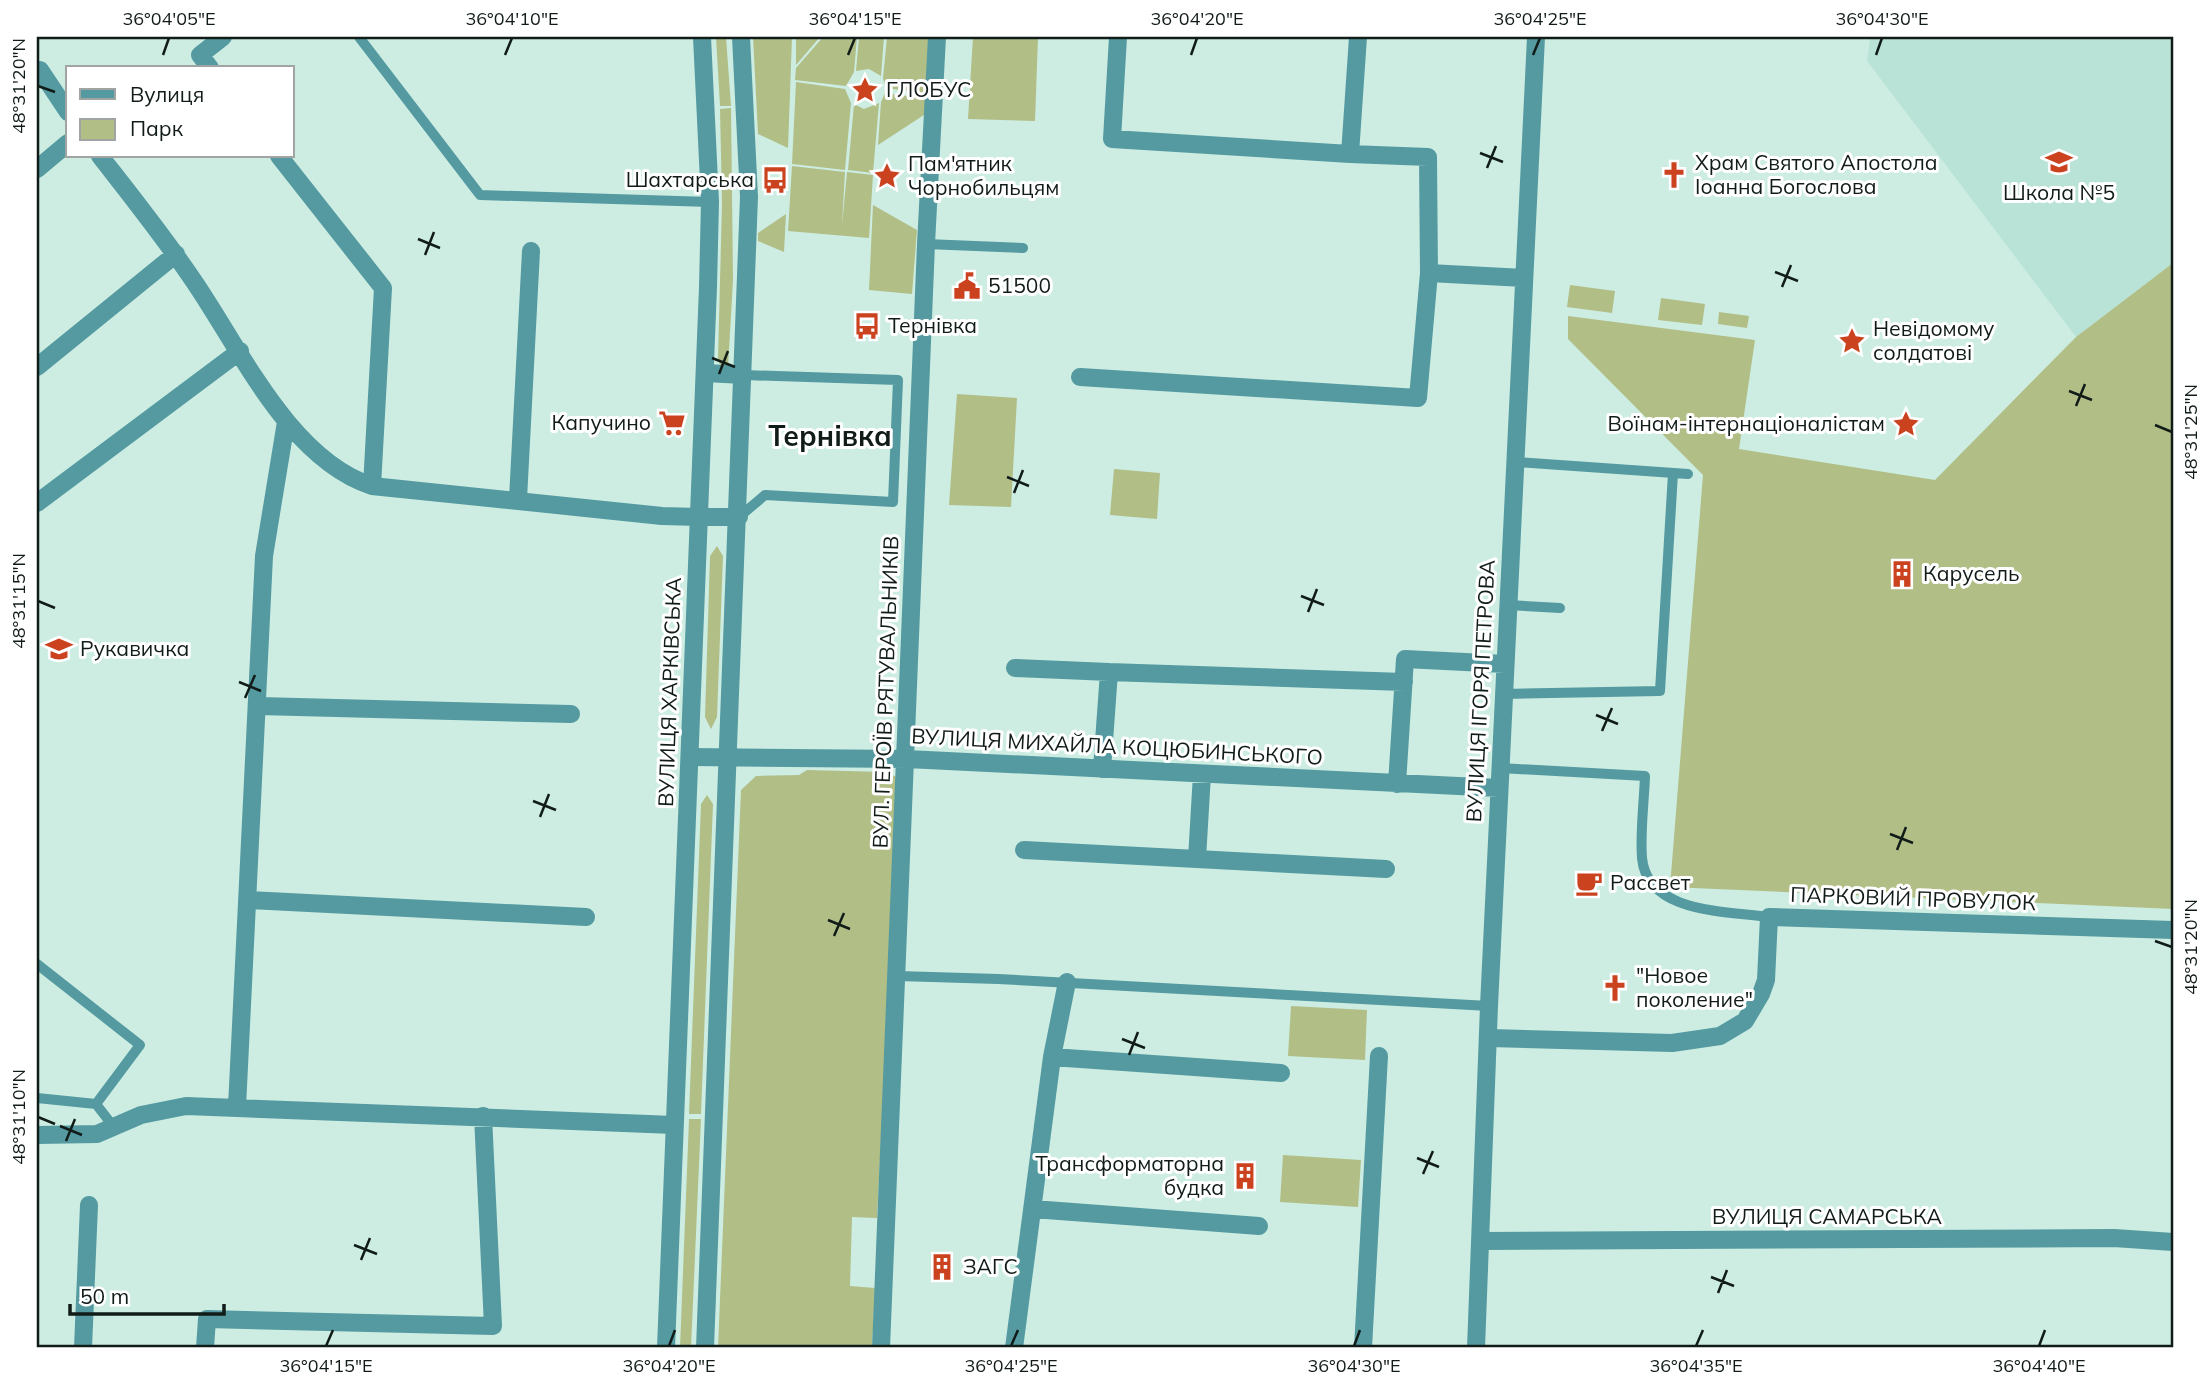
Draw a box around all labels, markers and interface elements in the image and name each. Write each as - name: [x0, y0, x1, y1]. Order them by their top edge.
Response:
- text: 36°04'05"E: [122, 7, 216, 30]
- text: 36°04'10"E: [465, 7, 559, 30]
- text: 36°04'15"E: [808, 7, 902, 30]
- text: 36°04'20"E: [1150, 7, 1244, 30]
- text: 36°04'25"E: [1493, 7, 1587, 30]
- text: 36°04'30"E: [1835, 7, 1929, 30]
- text: 48°31'20"N: [7, 38, 30, 134]
- legend: [66, 66, 294, 158]
- place icon: ГЛОБУС: [850, 75, 880, 105]
- place label: ГЛОБУС: [886, 76, 971, 102]
- text: Вулиця: [130, 81, 204, 107]
- text: Парк: [130, 115, 184, 141]
- school or university icon: Школа №5: [2044, 147, 2074, 177]
- place label: Храм Святого Апостола Іоанна Богослова: [1695, 149, 1938, 199]
- place label: Пам'ятник Чорнобильцям: [908, 150, 1059, 200]
- church icon: Храм Святого Апостола Іоанна Богослова: [1659, 160, 1689, 190]
- place icon: Пам'ятник Чорнобильцям: [872, 161, 902, 191]
- bus stop icon: Шахтарська: [760, 165, 790, 195]
- place label: Шахтарська: [626, 166, 754, 192]
- place label: Школа №5: [2003, 179, 2115, 205]
- public building icon: 51500: [952, 271, 982, 301]
- place label: 51500: [988, 272, 1051, 298]
- bus stop icon: Тернівка: [852, 311, 882, 341]
- place label: Тернівка: [888, 312, 977, 338]
- place label: Невідомому солдатові: [1873, 315, 1994, 365]
- place icon: Невідомому солдатові: [1837, 326, 1867, 356]
- text: 48°31'25"N: [2179, 384, 2202, 480]
- supermarket icon: Капучино: [657, 408, 687, 438]
- place label: Капучино: [551, 409, 651, 435]
- place icon: Воїнам-інтернаціоналістам: [1891, 409, 1921, 439]
- place label: Воїнам-інтернаціоналістам: [1607, 410, 1885, 436]
- district label: Тернівка: [768, 418, 892, 453]
- street label: ВУЛ. ГЕРОЇВ РЯТУВАЛЬНИКІВ: [867, 535, 903, 849]
- text: 48°31'15"N: [7, 553, 30, 649]
- street label: ВУЛИЦЯ ІГОРЯ ПЕТРОВА: [1460, 558, 1500, 823]
- building icon: Карусель: [1887, 559, 1917, 589]
- place label: Карусель: [1923, 560, 2020, 586]
- street label: ВУЛИЦЯ ХАРКІВСЬКА: [652, 576, 686, 807]
- school or university icon: Рукавичка: [44, 634, 74, 664]
- place label: Рукавичка: [80, 635, 189, 661]
- street label: ВУЛИЦЯ МИХАЙЛА КОЦЮБИНСЬКОГО: [911, 722, 1323, 770]
- cafe icon: Рассвет: [1574, 868, 1604, 898]
- place label: Рассвет: [1610, 869, 1691, 895]
- street label: ПАРКОВИЙ ПРОВУЛОК: [1790, 881, 2036, 915]
- text: 48°31'20"N: [2179, 899, 2202, 995]
- place label: "Новое поколение": [1636, 962, 1753, 1012]
- church icon: "Новое поколение": [1600, 973, 1630, 1003]
- text: 48°31'10"N: [7, 1069, 30, 1165]
- place label: Трансформаторна будка: [1035, 1150, 1224, 1200]
- building icon: Трансформаторна будка: [1230, 1161, 1260, 1191]
- street label: ВУЛИЦЯ САМАРСЬКА: [1712, 1203, 1942, 1229]
- building icon: ЗАГС: [927, 1252, 957, 1282]
- place label: ЗАГС: [963, 1253, 1018, 1279]
- scale bar: [70, 1273, 224, 1317]
- text: 50 m: [80, 1283, 129, 1309]
- text: 36°04'15"E: [279, 1354, 373, 1377]
- text: 36°04'20"E: [622, 1354, 716, 1377]
- text: 36°04'25"E: [964, 1354, 1058, 1377]
- text: 36°04'30"E: [1307, 1354, 1401, 1377]
- text: 36°04'35"E: [1649, 1354, 1743, 1377]
- text: 36°04'40"E: [1992, 1354, 2086, 1377]

